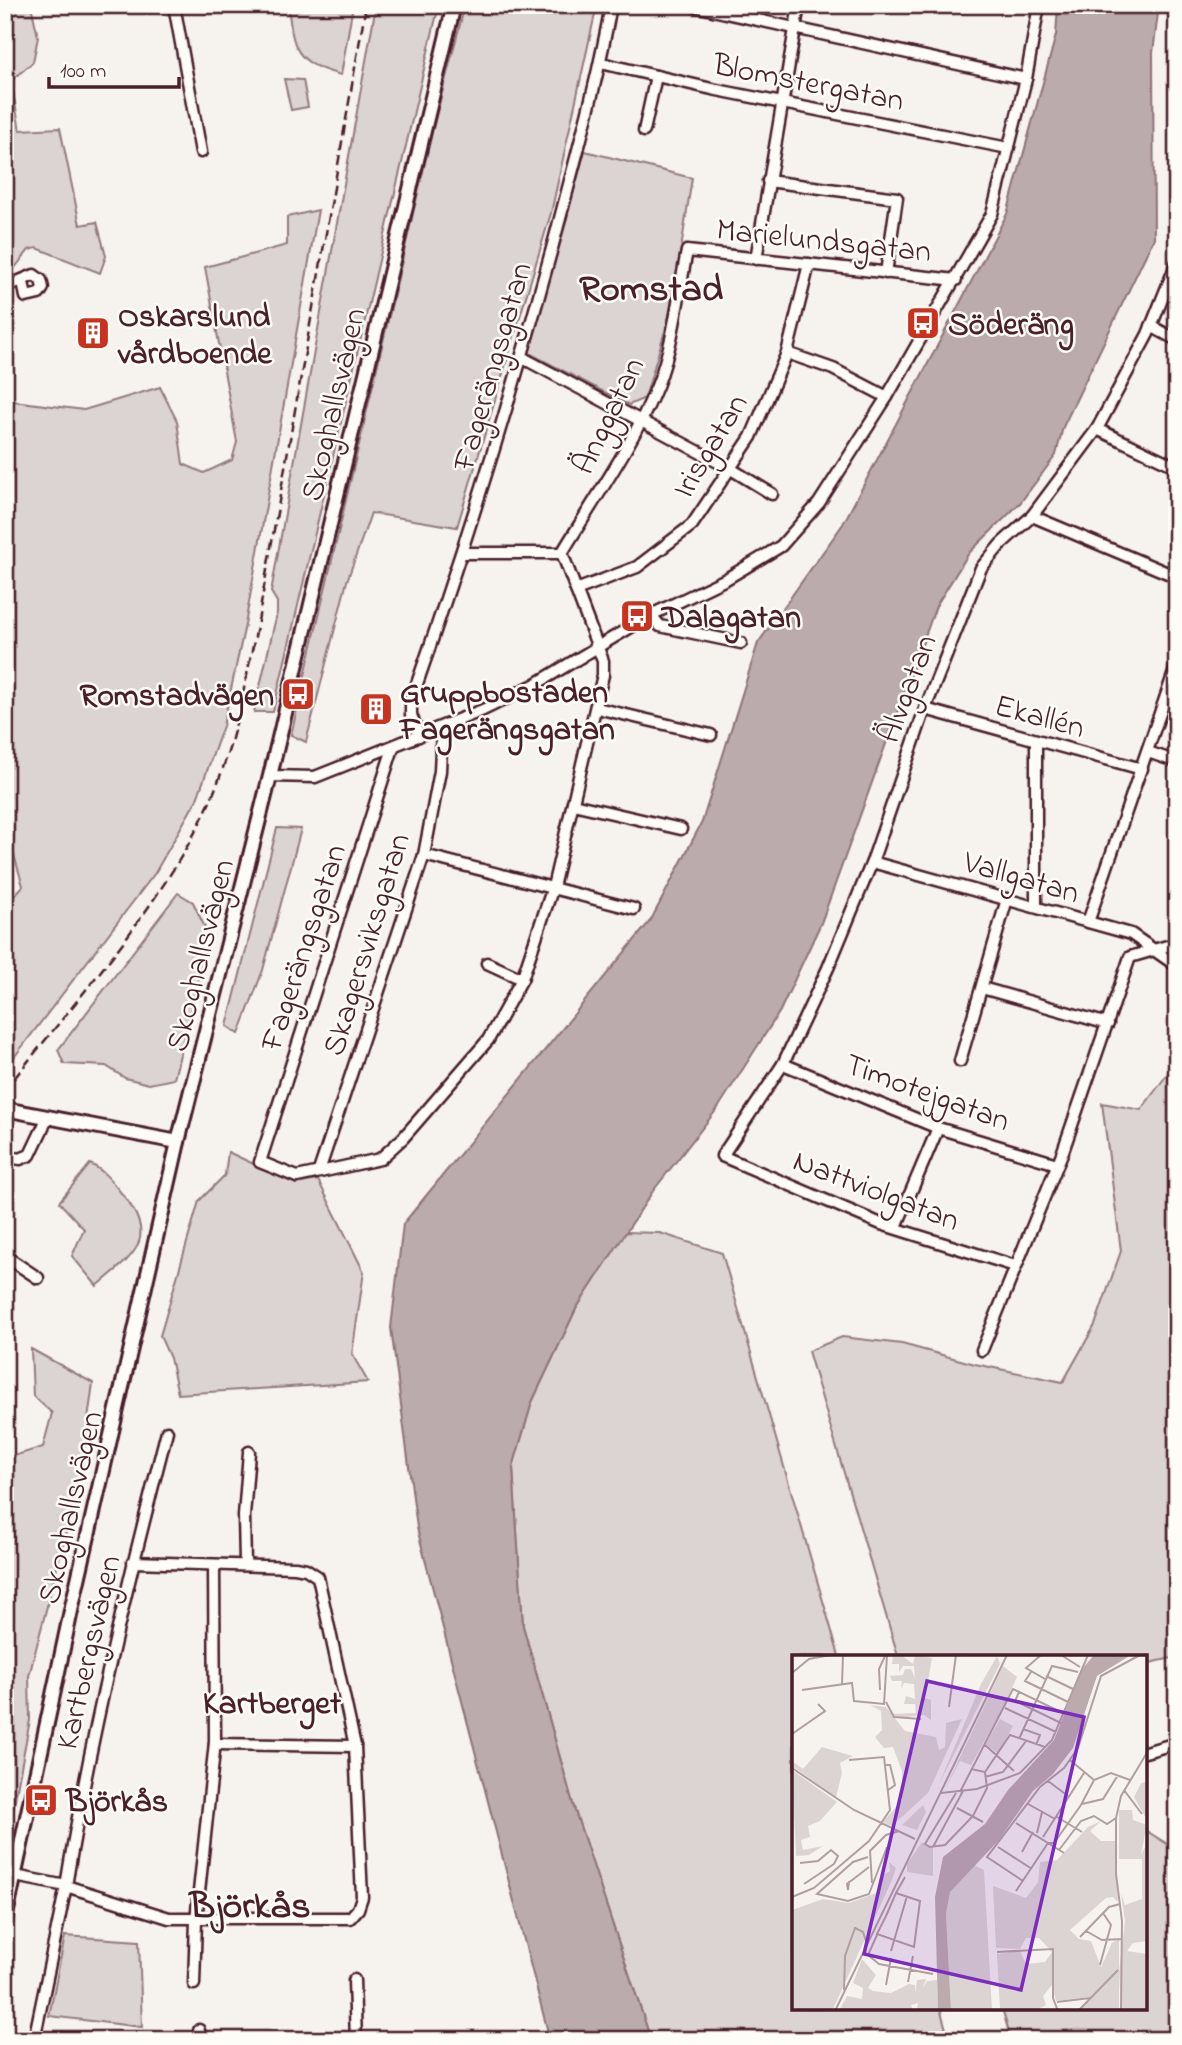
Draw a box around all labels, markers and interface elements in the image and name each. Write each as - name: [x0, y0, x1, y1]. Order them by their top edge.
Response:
- street label: Blomstergatan: [708, 43, 908, 126]
- scale bar: [49, 46, 178, 90]
- text: 100 m: [60, 57, 106, 87]
- street label: Marielundsgatan: [714, 208, 933, 277]
- street label: Fagerängsgatan: [442, 257, 547, 478]
- district label: Romstad: [579, 263, 724, 319]
- place label: Oskarslund vårdboende: [117, 295, 273, 379]
- place label: Söderäng: [948, 303, 1074, 351]
- street label: Skoghallsvägen: [290, 304, 380, 506]
- bus stop icon: Söderäng: [904, 304, 942, 342]
- building icon: Oskarslund vårdboende: [74, 314, 112, 352]
- street label: Änggatan: [562, 350, 659, 483]
- street label: Irisgatan: [662, 385, 762, 508]
- place label: Dalagatan: [660, 596, 801, 644]
- bus stop icon: Dalagatan: [618, 597, 656, 635]
- street label: Älvgatan: [867, 628, 951, 750]
- place label: Gruppbostaden Fagerängsgatan: [398, 671, 615, 756]
- place label: Romstadvägen: [79, 674, 274, 722]
- bus stop icon: Romstadvägen: [279, 675, 317, 713]
- street label: Ekallén: [989, 684, 1089, 753]
- building icon: Gruppbostaden Fagerängsgatan: [357, 690, 395, 728]
- street label: Skagersviksgatan: [312, 828, 425, 1062]
- street label: Fagerängsgatan: [249, 839, 361, 1058]
- street label: Vallgatan: [957, 840, 1084, 918]
- street label: Skoghallsvägen: [156, 855, 249, 1057]
- street label: Timotejgatan: [838, 1043, 1016, 1146]
- street label: Nattviolgatan: [786, 1139, 966, 1246]
- street label: Skoghallsvägen: [27, 1407, 117, 1609]
- street label: Kartbergsvägen: [45, 1551, 136, 1755]
- inset map: [792, 1655, 1147, 2010]
- district label: Kartberget: [203, 1681, 342, 1730]
- place label: Björkås: [64, 1780, 168, 1827]
- bus stop icon: Björkås: [22, 1781, 60, 1819]
- district label: Björkås: [187, 1880, 311, 1936]

